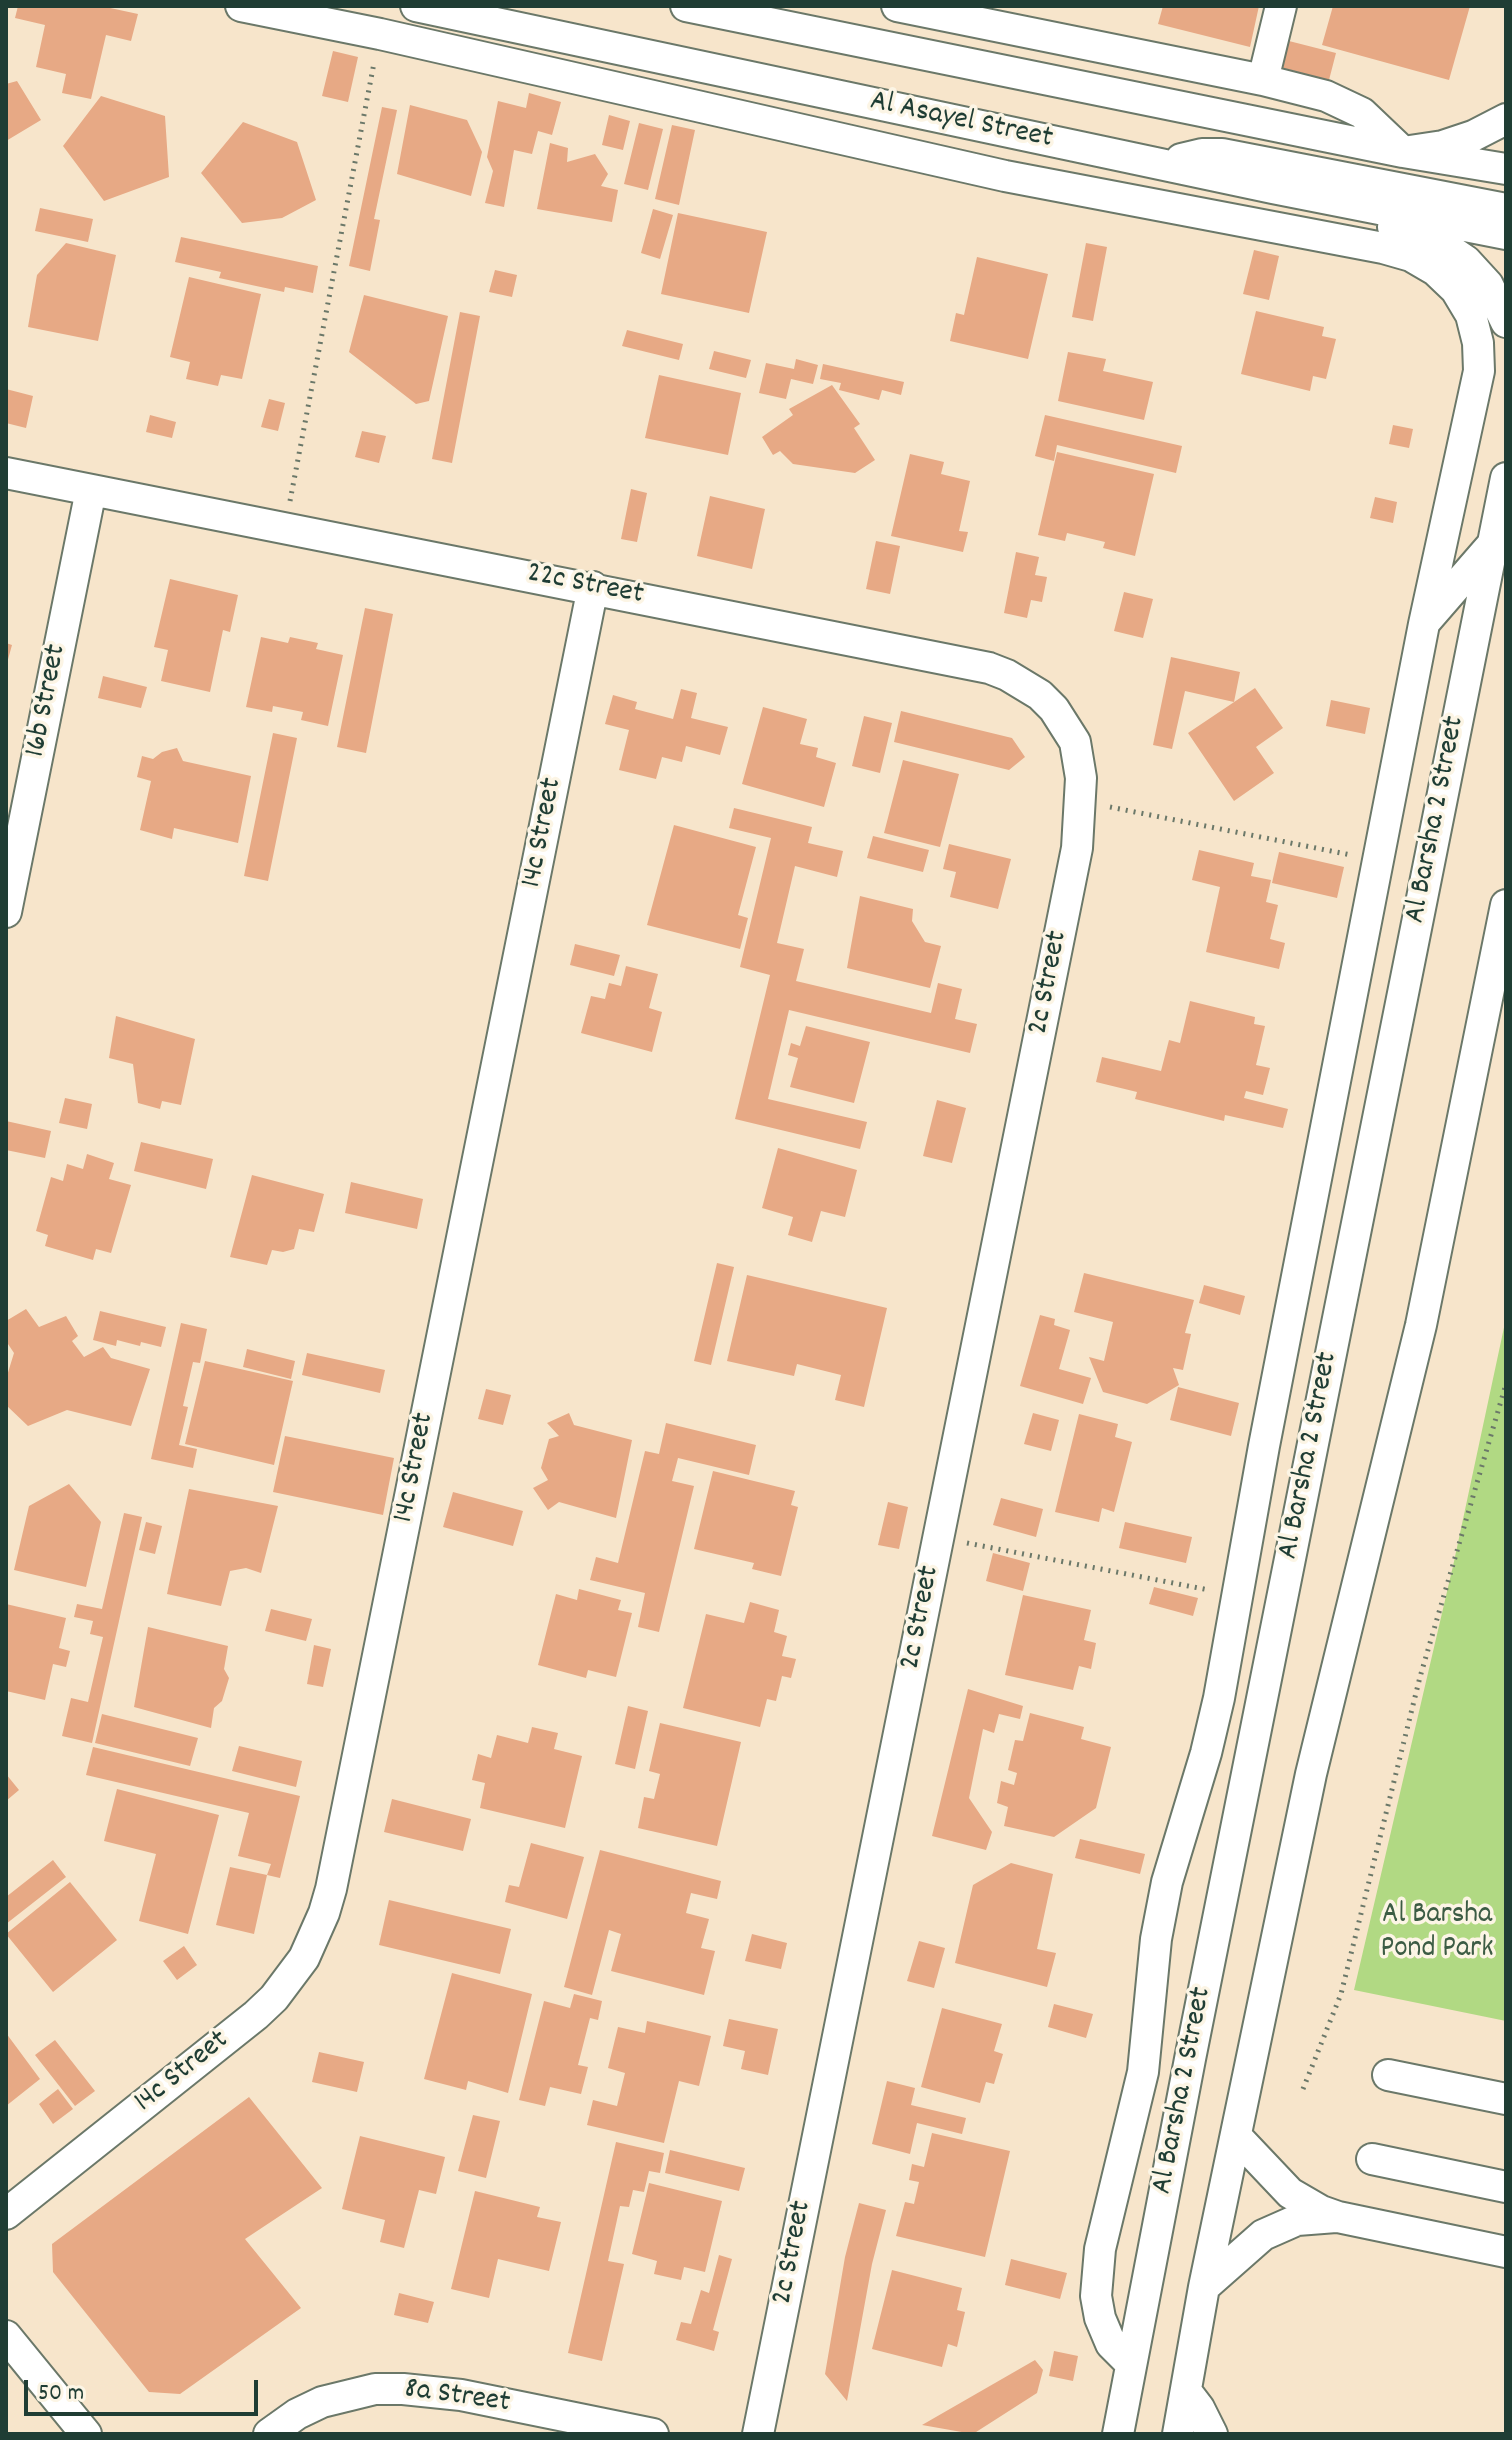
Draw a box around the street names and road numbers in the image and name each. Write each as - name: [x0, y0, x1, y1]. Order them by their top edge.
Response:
- street label: Al Asayel Street: [866, 85, 1056, 159]
- street label: 22c Street: [524, 557, 646, 615]
- street label: 16b Street: [19, 642, 77, 760]
- street label: Al Barsha 2 Street: [1399, 713, 1475, 927]
- street label: 14c Street: [516, 775, 572, 891]
- street label: 2c Street: [1022, 928, 1078, 1038]
- street label: Al Barsha 2 Street: [1272, 1349, 1348, 1563]
- street label: 14c Street: [388, 1410, 444, 1526]
- street label: 2c Street: [894, 1563, 950, 1673]
- street label: Al Barsha 2 Street: [1146, 1984, 1222, 2198]
- street label: 14c Street: [129, 2024, 237, 2122]
- street label: 2c Street: [766, 2198, 822, 2308]
- street label: 8a Street: [402, 2373, 512, 2423]

